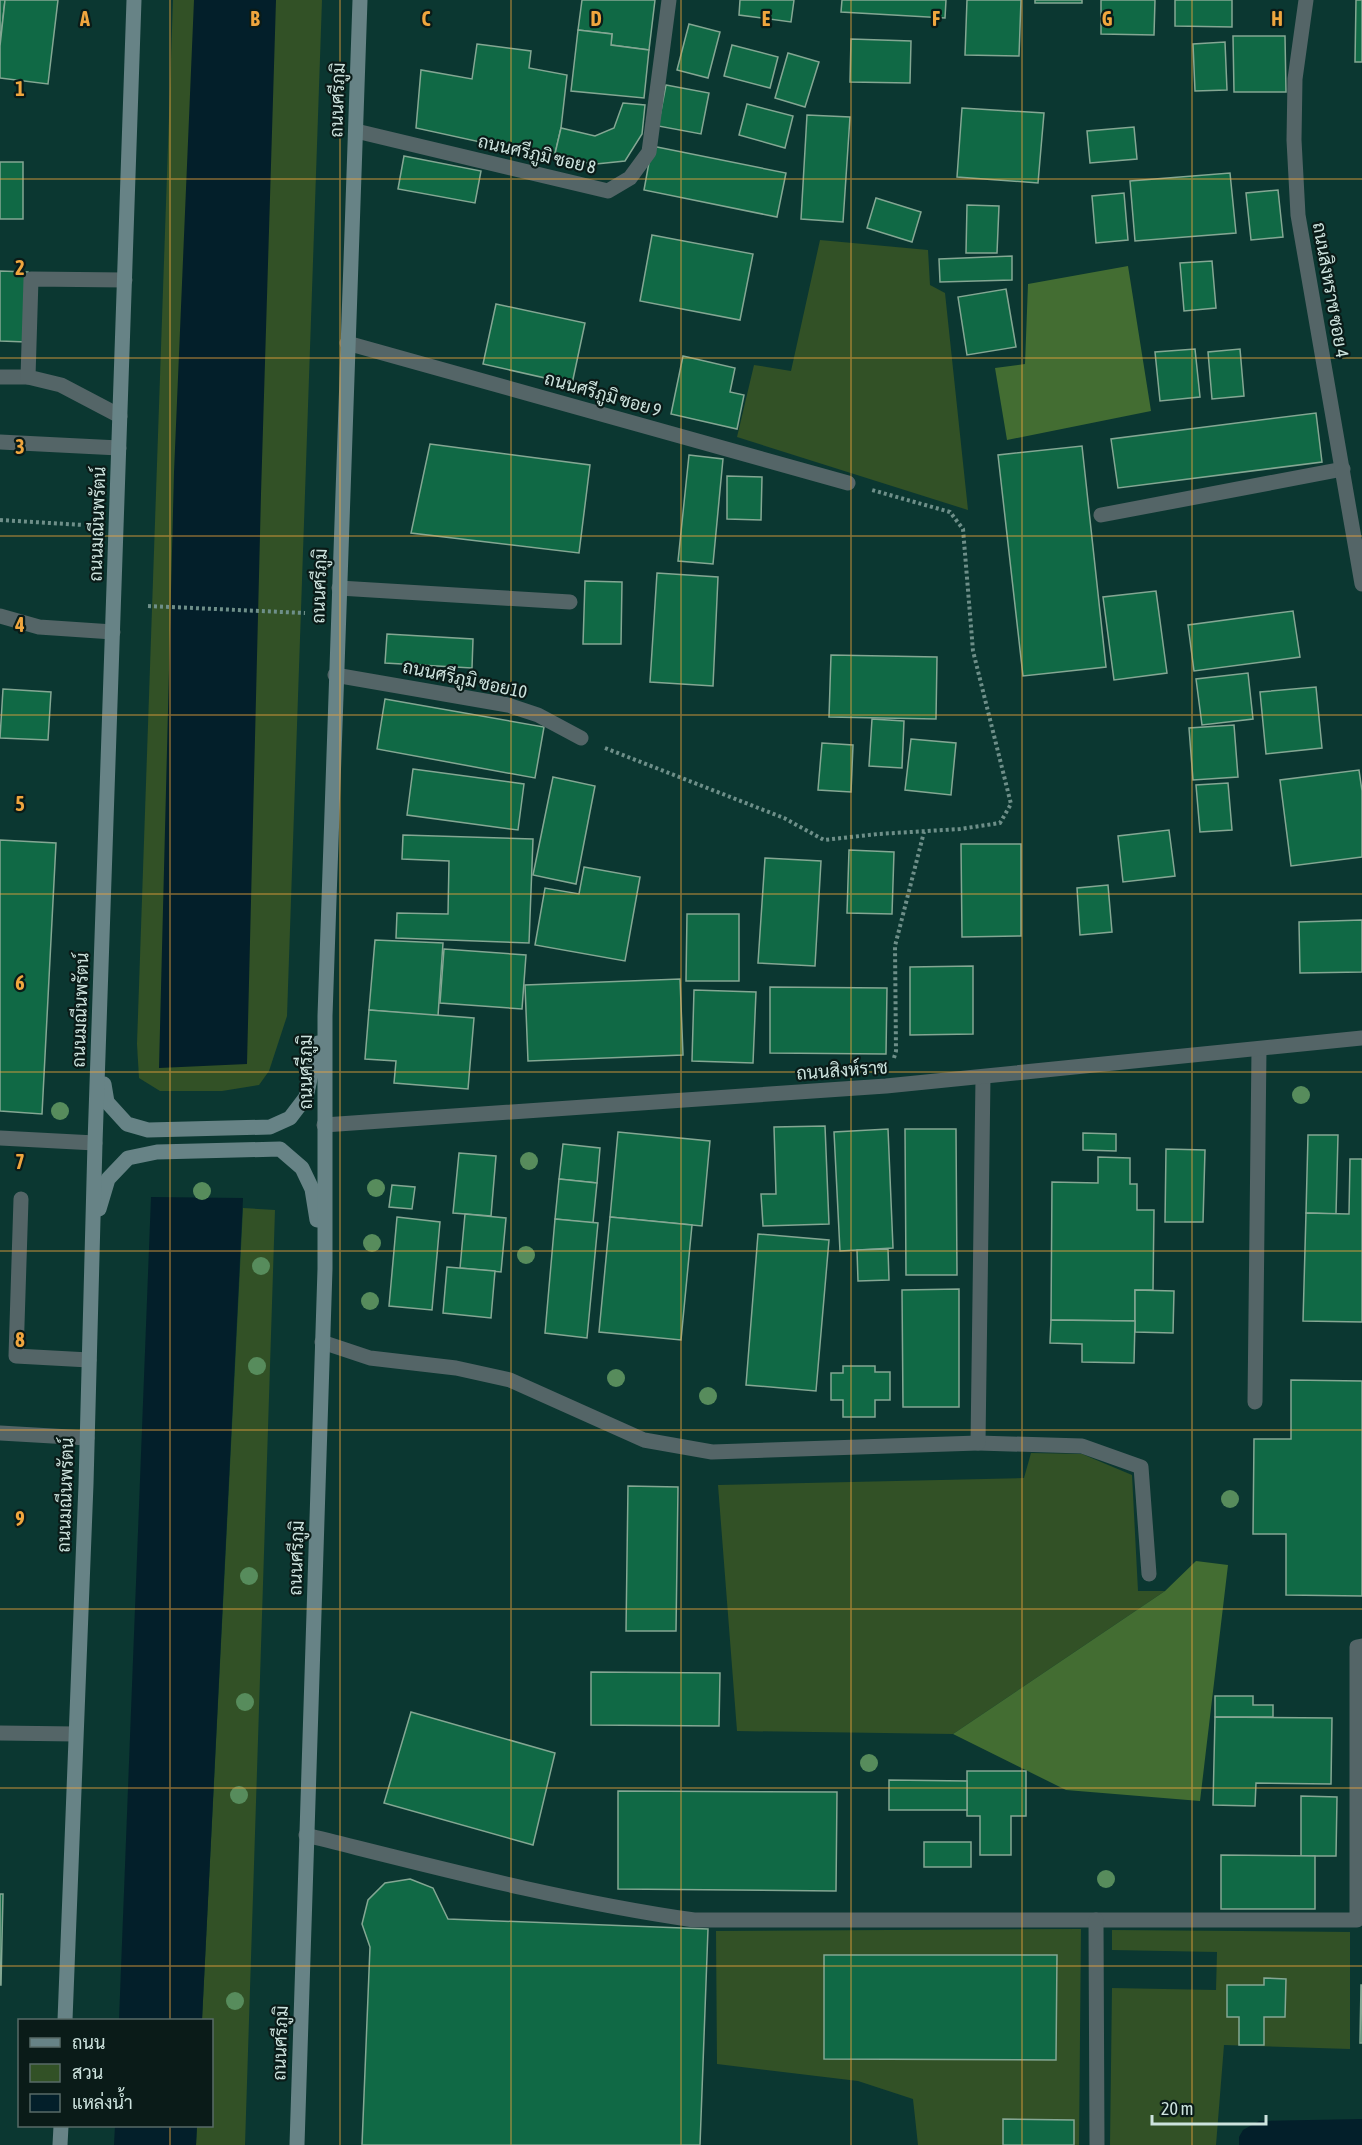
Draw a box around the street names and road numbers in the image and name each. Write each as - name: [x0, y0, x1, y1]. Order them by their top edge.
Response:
- street label: ถนนศรีภูมิ: [323, 62, 352, 138]
- street label: ถนนศรีภูมิ ซอย 8: [475, 128, 598, 181]
- street label: ถนนสิงหราช ซอย 4: [1309, 221, 1353, 359]
- street label: ถนนศรีภูมิ ซอย 9: [541, 365, 664, 424]
- street label: ถนนมณีนพรัตน์: [83, 466, 109, 582]
- street label: ถนนศรีภูมิ: [305, 548, 334, 624]
- street label: ถนนศรีภูมิ ซอย10: [400, 654, 529, 705]
- street label: ถนนมณีนพรัตน์: [66, 952, 92, 1068]
- street label: ถนนศรีภูมิ: [293, 1034, 319, 1110]
- street label: ถนนสิงห์ราช: [795, 1054, 889, 1084]
- street label: ถนนมณีนพรัตน์: [51, 1437, 77, 1553]
- street label: ถนนศรีภูมิ: [282, 1520, 311, 1596]
- street label: ถนนศรีภูมิ: [266, 2005, 295, 2081]

